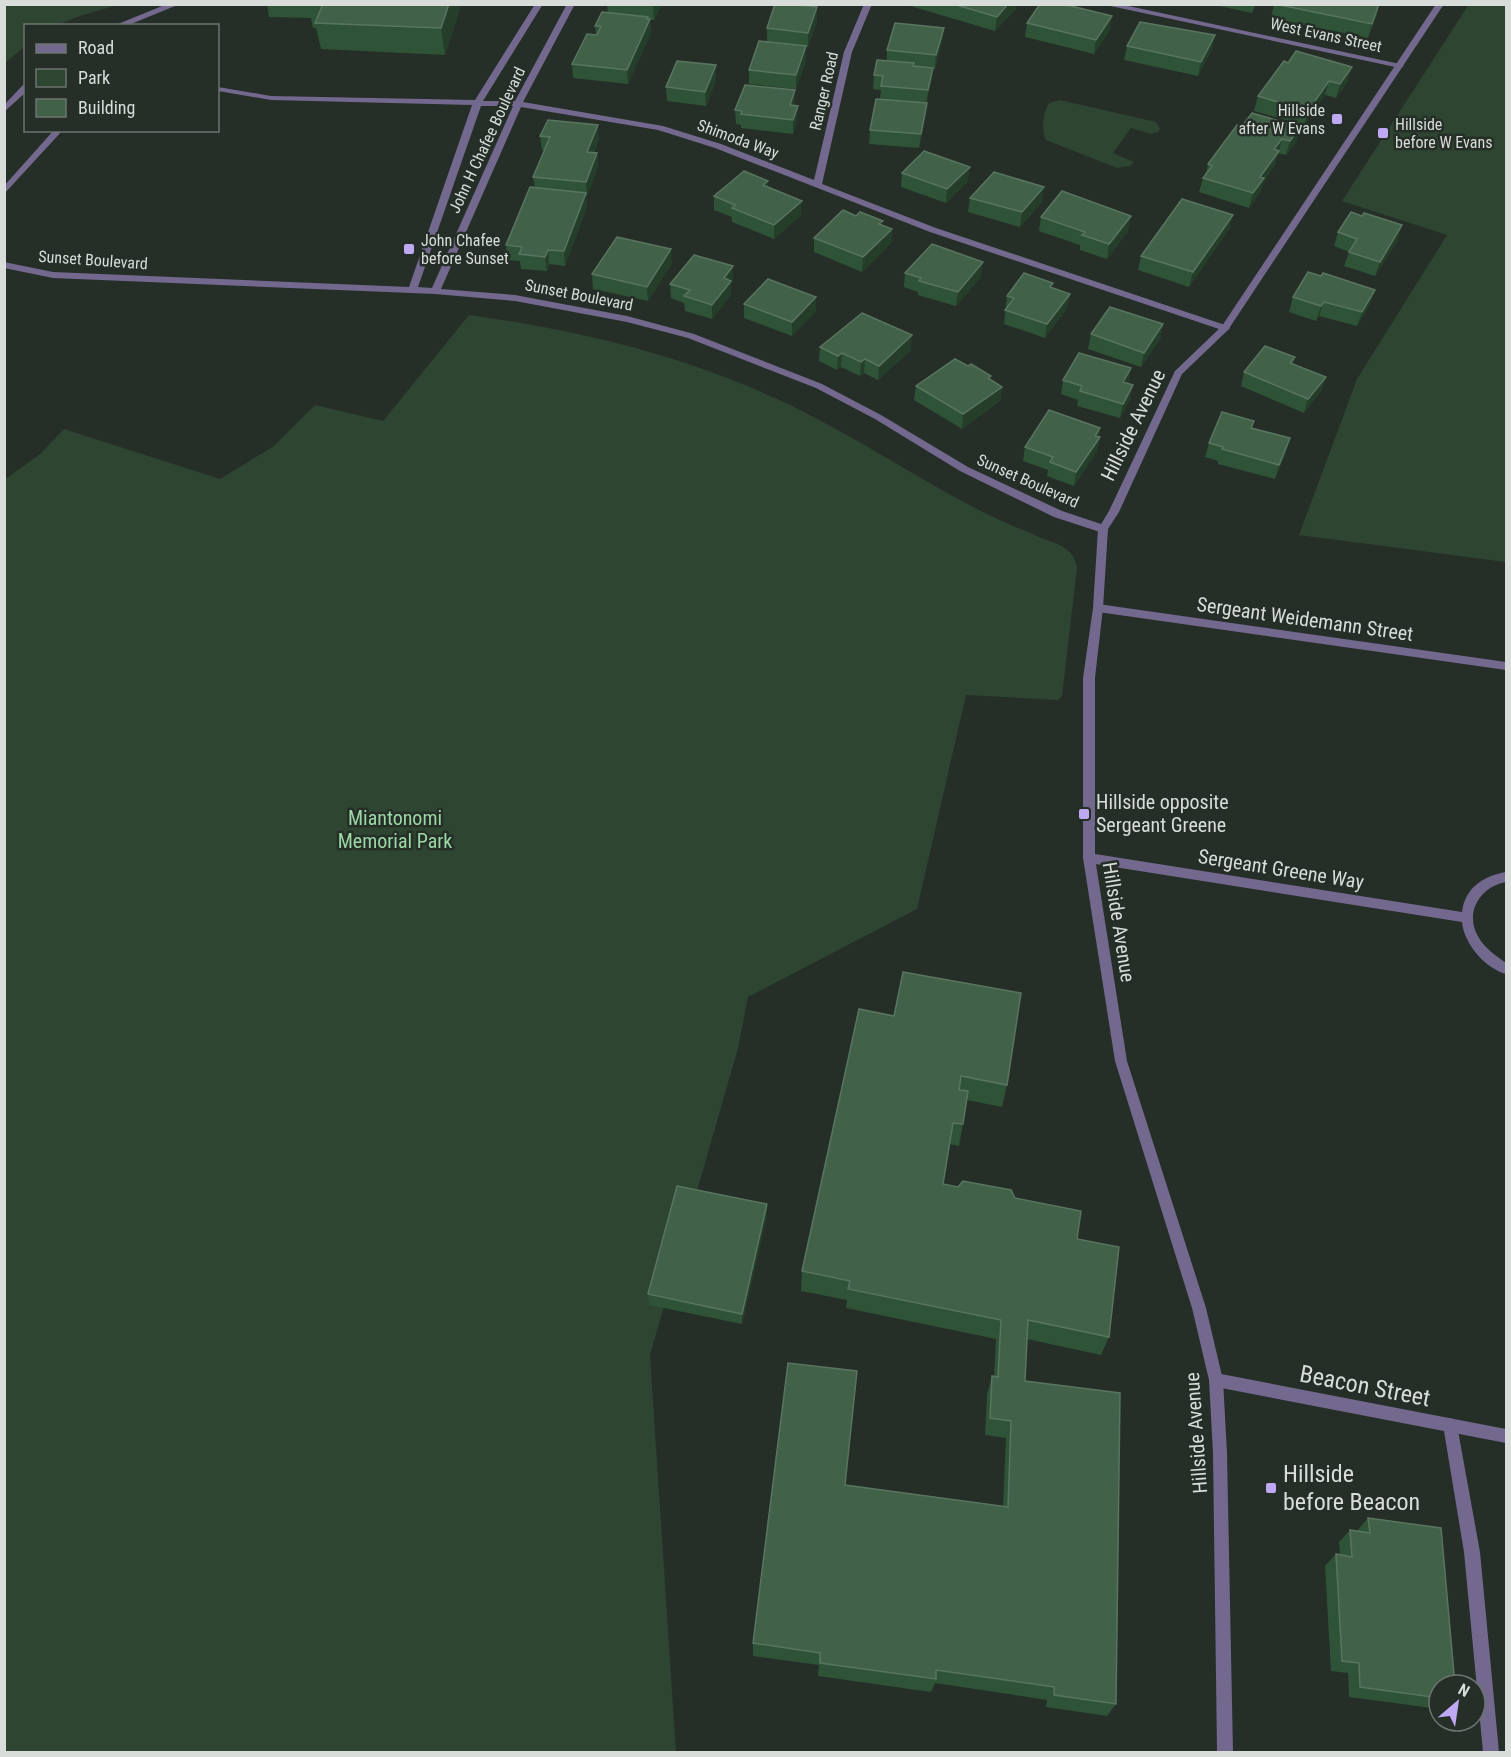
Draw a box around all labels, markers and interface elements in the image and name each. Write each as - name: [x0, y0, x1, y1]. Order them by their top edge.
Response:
- street label: West Evans Street: [1269, 14, 1384, 56]
- legend: [24, 24, 219, 132]
- text: Road: [78, 37, 114, 58]
- street label: Ranger Road: [806, 50, 842, 132]
- street label: John H Chafee Boulevard: [445, 64, 529, 216]
- text: Park: [78, 67, 110, 88]
- text: Building: [78, 97, 135, 118]
- place label: Hillside after W Evans: [1238, 101, 1325, 138]
- marker: Hillside after W Evans: [1330, 112, 1344, 126]
- place label: Hillside before W Evans: [1395, 115, 1492, 152]
- street label: Shimoda Way: [695, 116, 782, 163]
- marker: Hillside before W Evans: [1376, 126, 1390, 140]
- place label: John Chafee before Sunset: [421, 231, 509, 268]
- marker: John Chafee before Sunset: [402, 242, 416, 256]
- street label: Sunset Boulevard: [38, 247, 148, 273]
- street label: Sunset Boulevard: [523, 275, 635, 315]
- street label: Hillside Avenue: [1096, 365, 1170, 485]
- street label: Sunset Boulevard: [974, 450, 1082, 512]
- street label: Sergeant Weidemann Street: [1195, 592, 1415, 646]
- place label: Hillside opposite Sergeant Greene: [1096, 790, 1229, 837]
- park label: Miantonomi Memorial Park: [338, 806, 452, 853]
- marker: Hillside opposite Sergeant Greene: [1077, 807, 1091, 821]
- street label: Sergeant Greene Way: [1196, 844, 1366, 894]
- street label: Hillside Avenue: [1098, 860, 1140, 984]
- street label: Beacon Street: [1297, 1360, 1433, 1412]
- street label: Hillside Avenue: [1180, 1372, 1212, 1494]
- place label: Hillside before Beacon: [1283, 1460, 1420, 1516]
- marker: Hillside before Beacon: [1264, 1481, 1278, 1495]
- north arrow: [1427, 1673, 1487, 1733]
- text: N: [1455, 1680, 1473, 1701]

